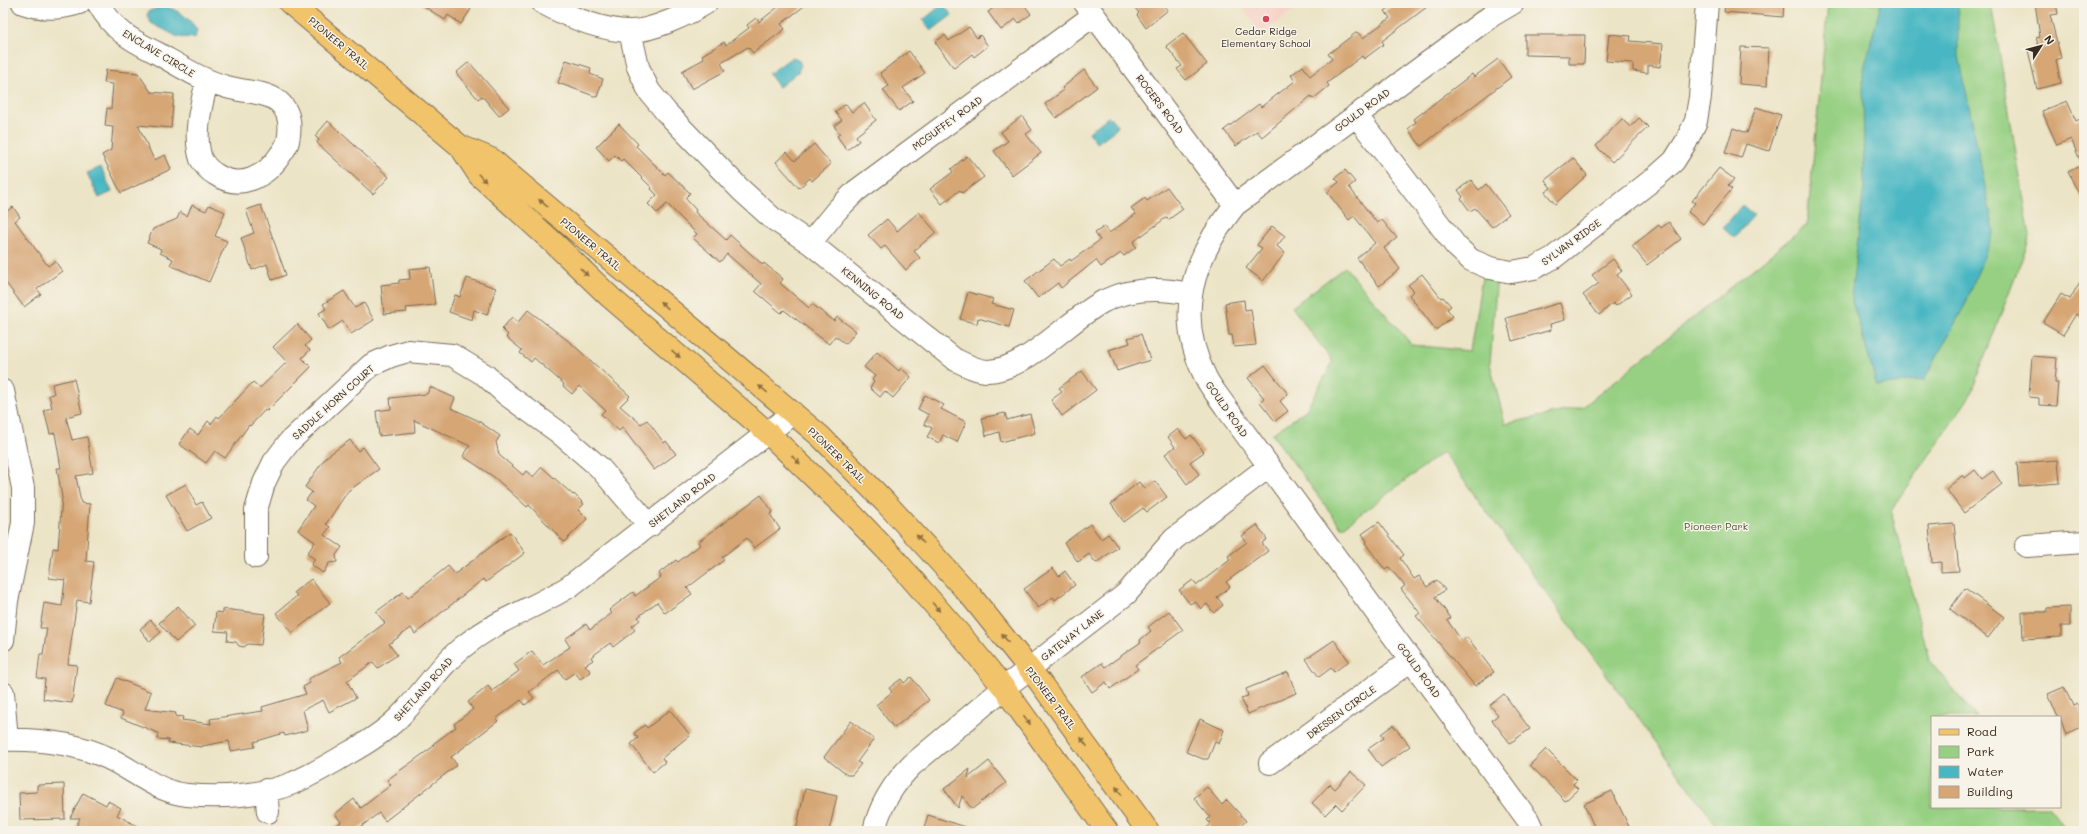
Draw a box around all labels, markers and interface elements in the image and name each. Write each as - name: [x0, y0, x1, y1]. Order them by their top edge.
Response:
- street label: PIONEER TRAIL: [306, 13, 373, 73]
- marker: Cedar Ridge Elementary School: [1261, 14, 1271, 24]
- place label: Cedar Ridge Elementary School: [1221, 24, 1311, 50]
- street label: ENCLAVE CIRCLE: [120, 26, 198, 80]
- north arrow: [2021, 26, 2061, 66]
- text: N: [2041, 32, 2058, 48]
- street label: ROGERS ROAD: [1133, 71, 1187, 137]
- street label: GOULD ROAD: [1331, 85, 1393, 135]
- street label: MCGUFFEY ROAD: [909, 93, 985, 153]
- one-way arrow: [477, 173, 487, 182]
- one-way arrow: [538, 198, 548, 207]
- street label: PIONEER TRAIL: [558, 214, 625, 274]
- street label: SYLVAN RIDGE: [1538, 215, 1604, 268]
- street label: KENNING ROAD: [839, 263, 907, 323]
- one-way arrow: [579, 267, 589, 277]
- one-way arrow: [658, 300, 669, 309]
- one-way arrow: [671, 349, 681, 358]
- street label: SADDLE HORN COURT: [289, 361, 377, 443]
- street label: GOULD ROAD: [1202, 378, 1252, 440]
- one-way arrow: [758, 384, 768, 393]
- street label: PIONEER TRAIL: [805, 424, 870, 487]
- one-way arrow: [791, 455, 801, 465]
- street label: SHETLAND ROAD: [645, 469, 719, 531]
- park label: Pioneer Park: [1684, 519, 1748, 533]
- one-way arrow: [916, 534, 925, 544]
- one-way arrow: [932, 602, 941, 613]
- street label: GATEWAY LANE: [1038, 606, 1107, 664]
- one-way arrow: [1000, 632, 1009, 643]
- street label: GOULD ROAD: [1394, 639, 1444, 701]
- street label: SHETLAND ROAD: [390, 654, 456, 724]
- street label: PIONEER TRAIL: [1023, 664, 1080, 733]
- street label: DRESSEN CIRCLE: [1303, 682, 1379, 742]
- one-way arrow: [1023, 714, 1031, 725]
- legend: [1931, 716, 2061, 808]
- text: Road: [1967, 723, 1997, 739]
- one-way arrow: [1080, 737, 1088, 748]
- text: Park: [1967, 743, 1994, 759]
- text: Water: [1967, 763, 2004, 779]
- text: Building: [1967, 783, 2013, 799]
- one-way arrow: [1115, 786, 1123, 797]

